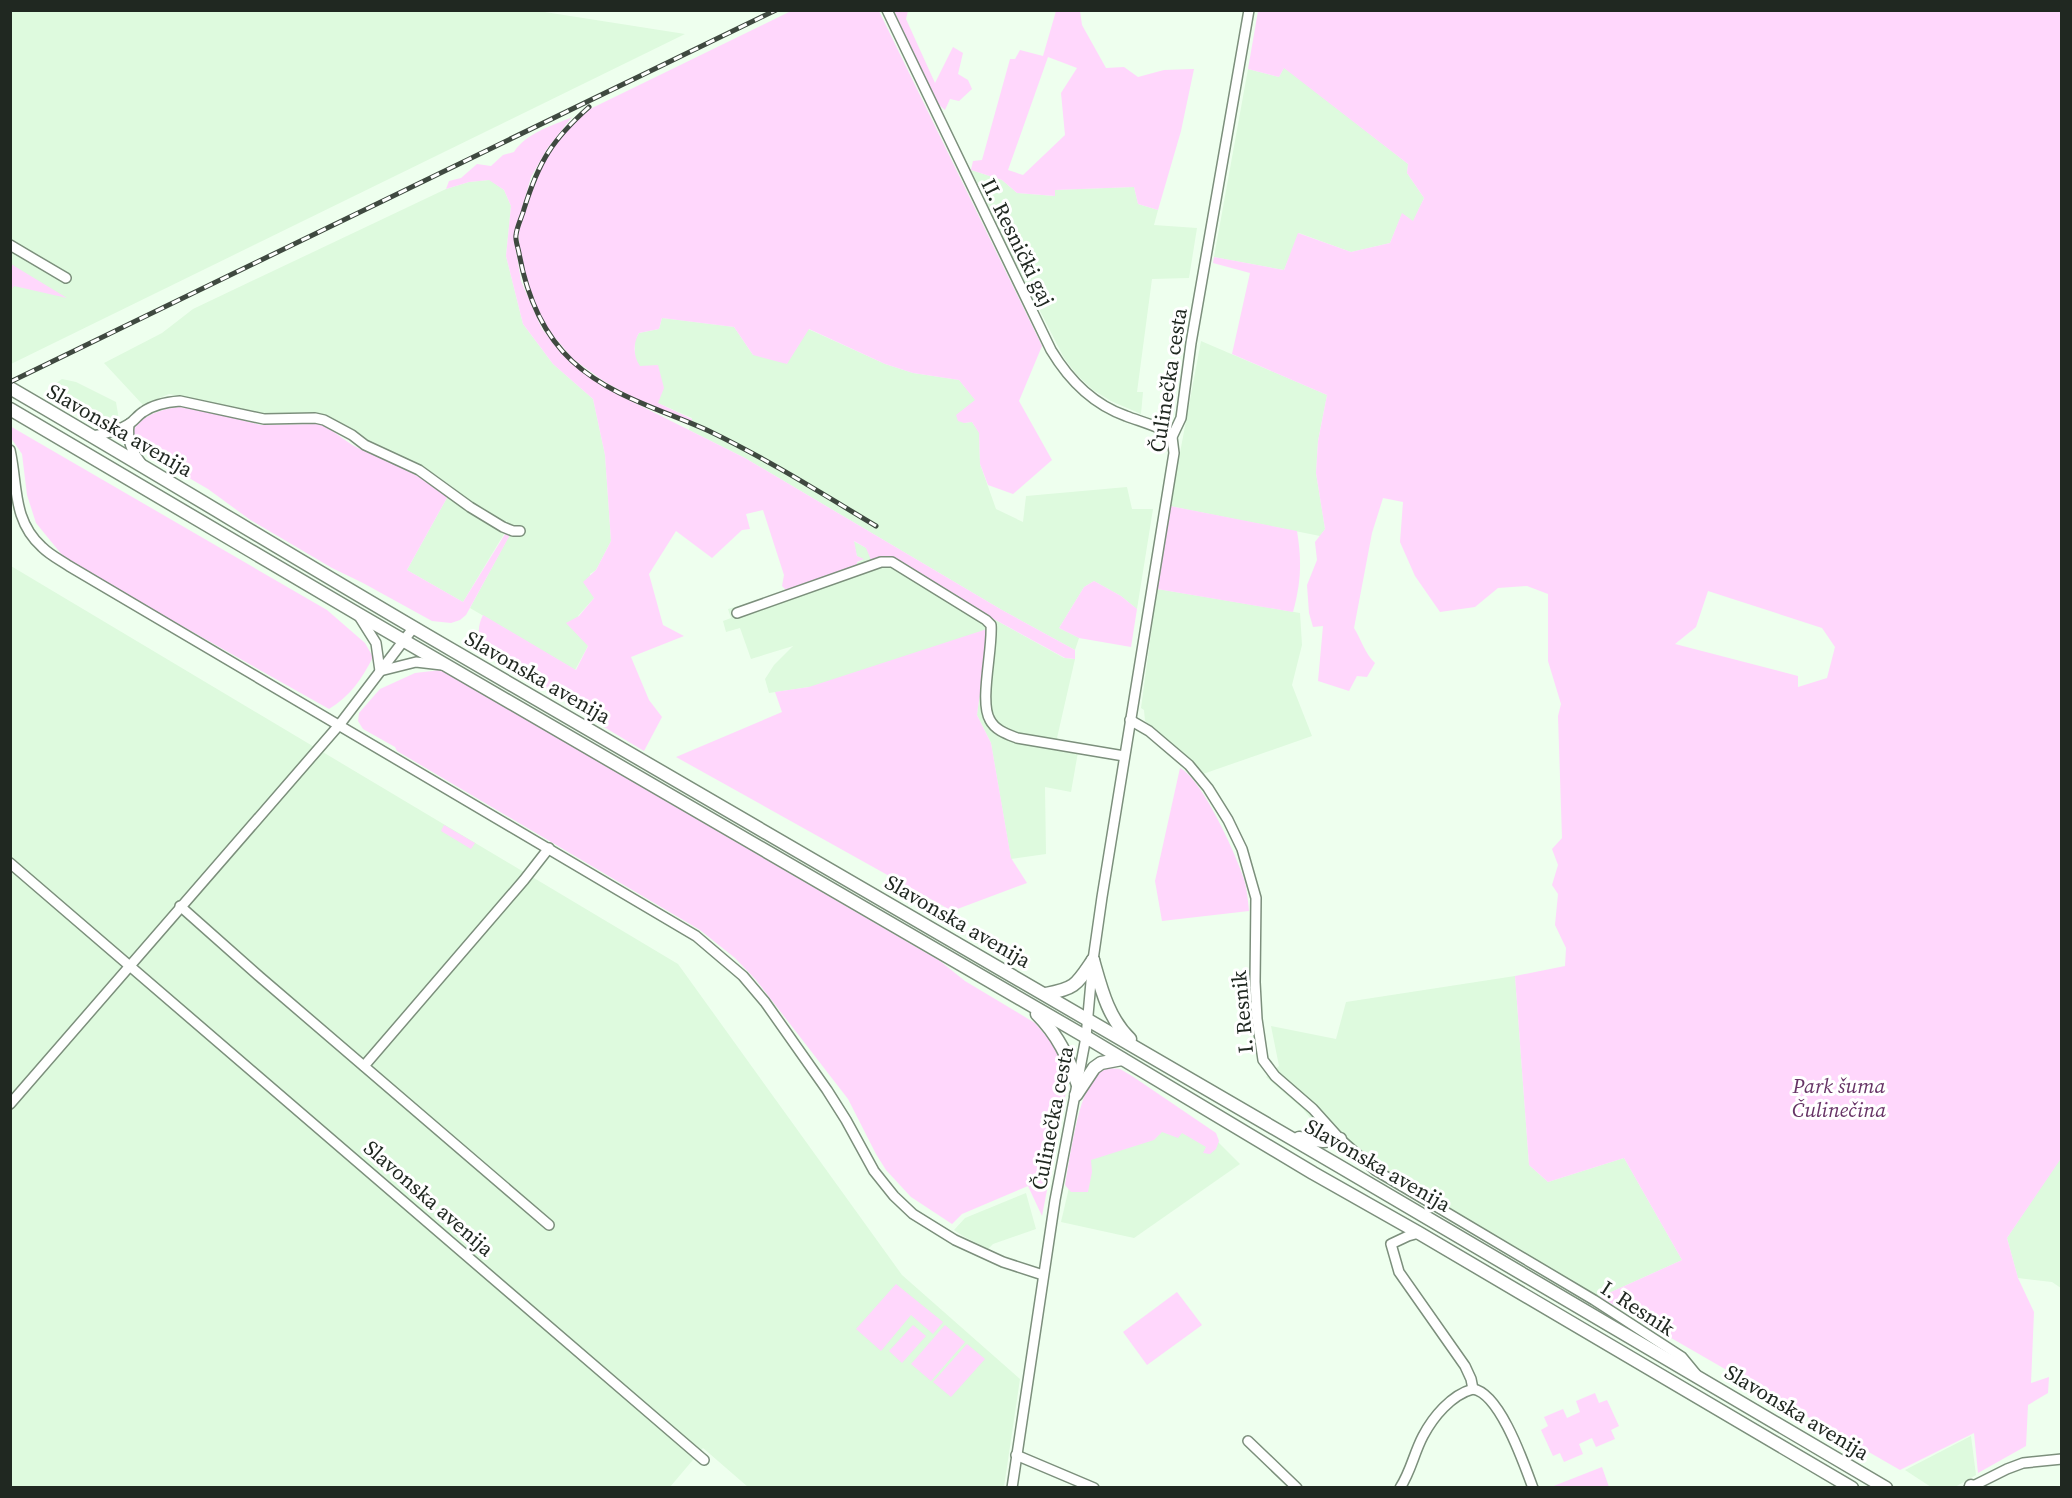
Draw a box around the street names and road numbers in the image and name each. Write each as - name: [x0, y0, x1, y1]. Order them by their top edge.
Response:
- street label: II. Resnički gaj: [975, 173, 1061, 311]
- street label: Čulinečka cesta: [1142, 305, 1194, 454]
- street label: Slavonska avenija: [42, 376, 198, 484]
- street label: Slavonska avenija: [460, 623, 616, 731]
- street label: Slavonska avenija: [880, 867, 1036, 975]
- street label: I. Resnik: [1224, 969, 1260, 1054]
- street label: Čulinečka cesta: [1024, 1043, 1080, 1192]
- street label: Slavonska avenija: [1300, 1111, 1456, 1219]
- street label: Slavonska avenija: [358, 1133, 501, 1263]
- street label: I. Resnik: [1595, 1273, 1681, 1343]
- street label: Slavonska avenija: [1719, 1357, 1875, 1467]

